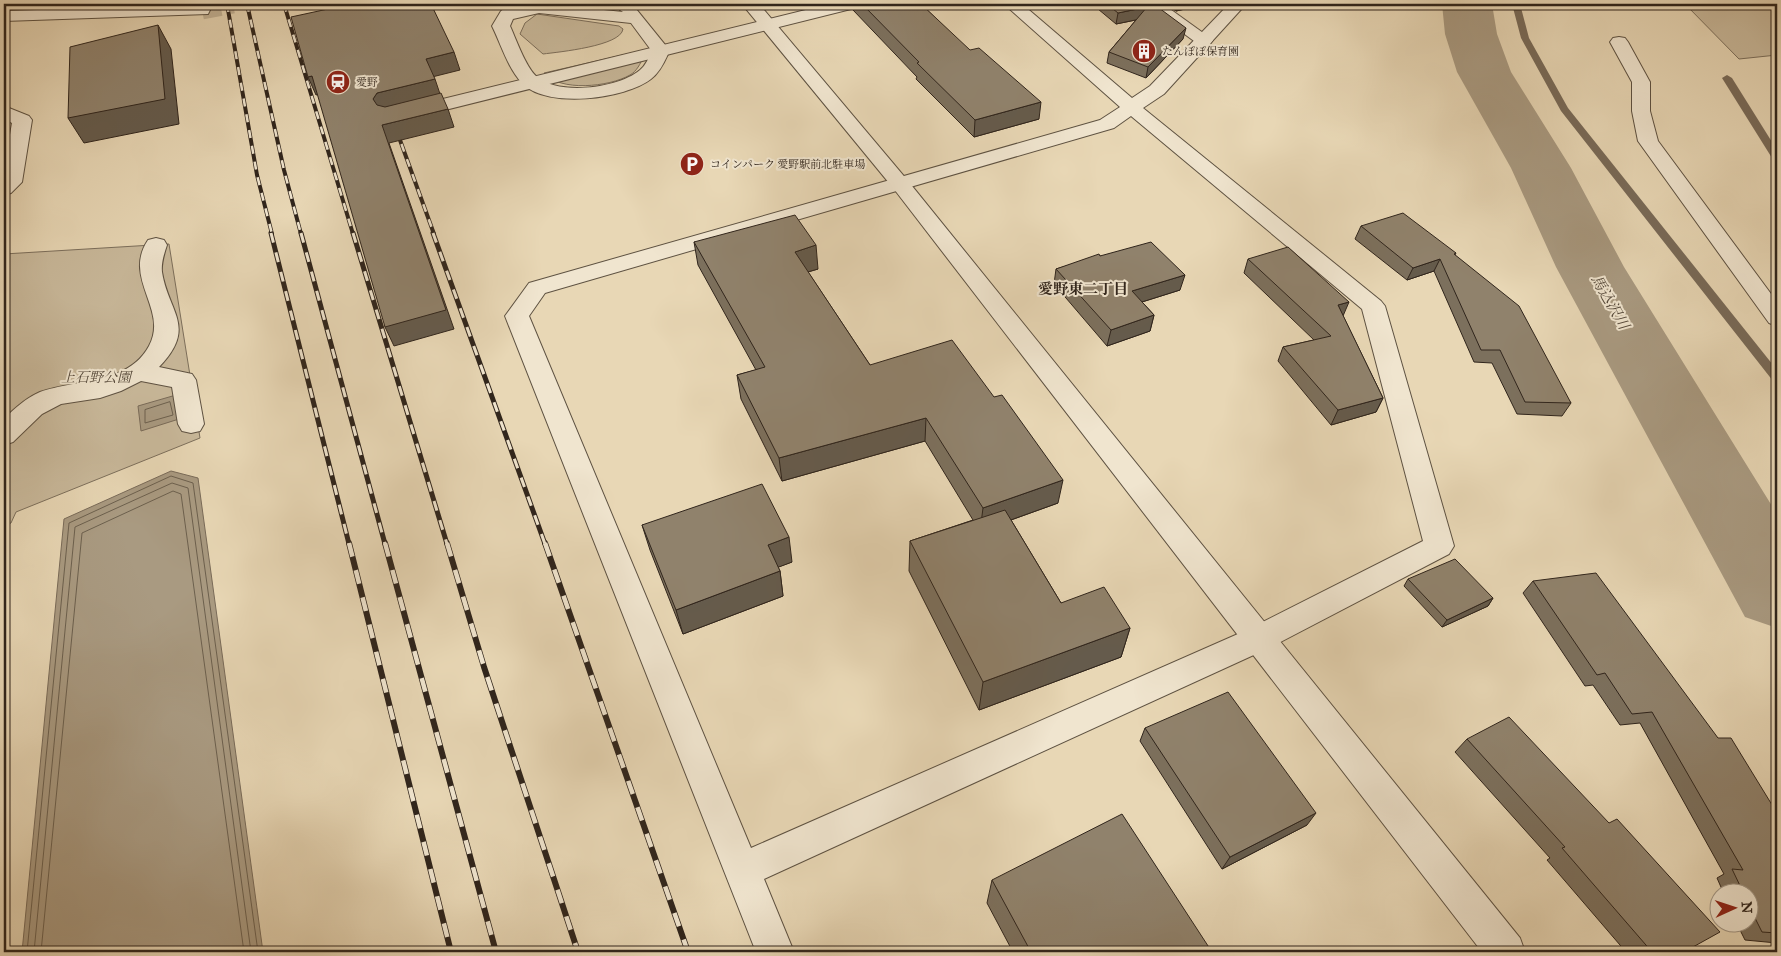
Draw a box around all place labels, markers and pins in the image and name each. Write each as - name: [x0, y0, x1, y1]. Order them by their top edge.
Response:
- building icon: たんぽぽ保育園: [1131, 38, 1157, 64]
- place label: たんぽぽ保育園: [1162, 45, 1239, 58]
- station icon: 愛野: [325, 69, 351, 95]
- place label: 愛野: [356, 76, 378, 89]
- parking icon: コインパーク 愛野駅前北駐車場: [679, 151, 705, 177]
- place label: コインパーク 愛野駅前北駐車場: [710, 158, 865, 171]

